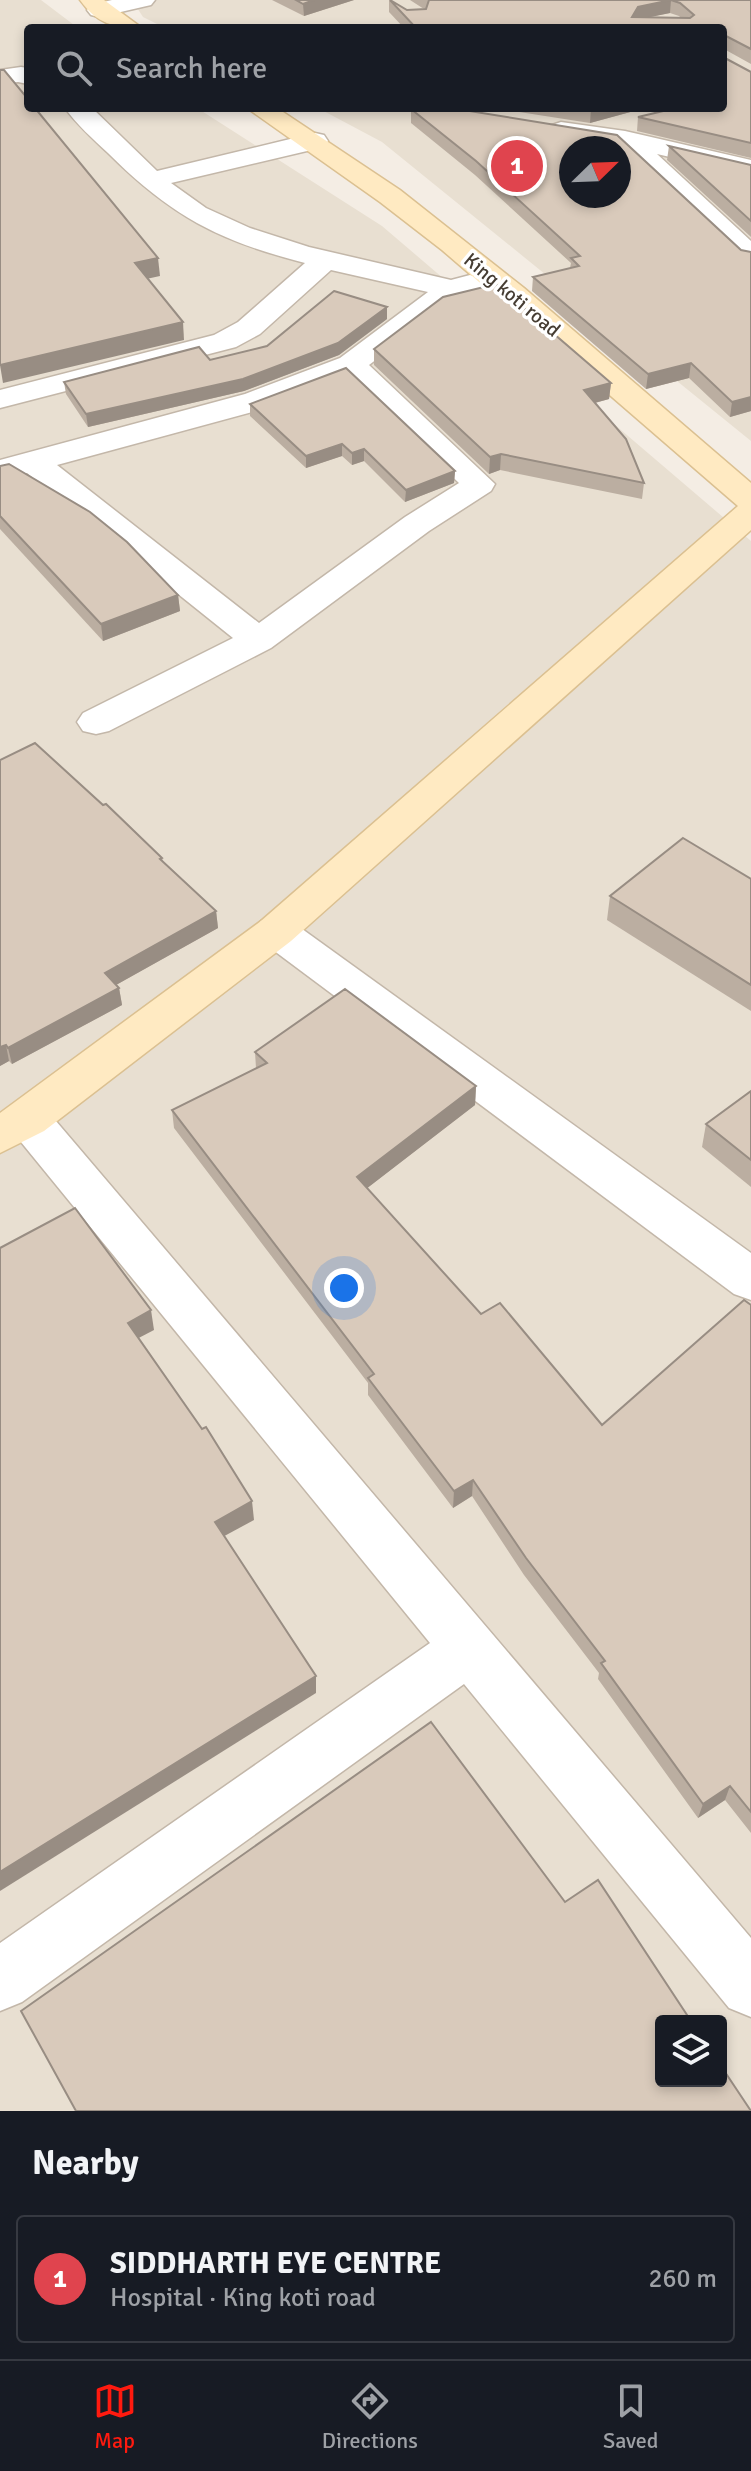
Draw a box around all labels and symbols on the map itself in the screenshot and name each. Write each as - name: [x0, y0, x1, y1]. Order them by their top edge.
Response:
- pin: 1: [491, 136, 543, 196]
- north arrow: [559, 136, 631, 208]
- street label: King koti road: [459, 247, 565, 343]
- your location: [324, 1268, 364, 1308]

